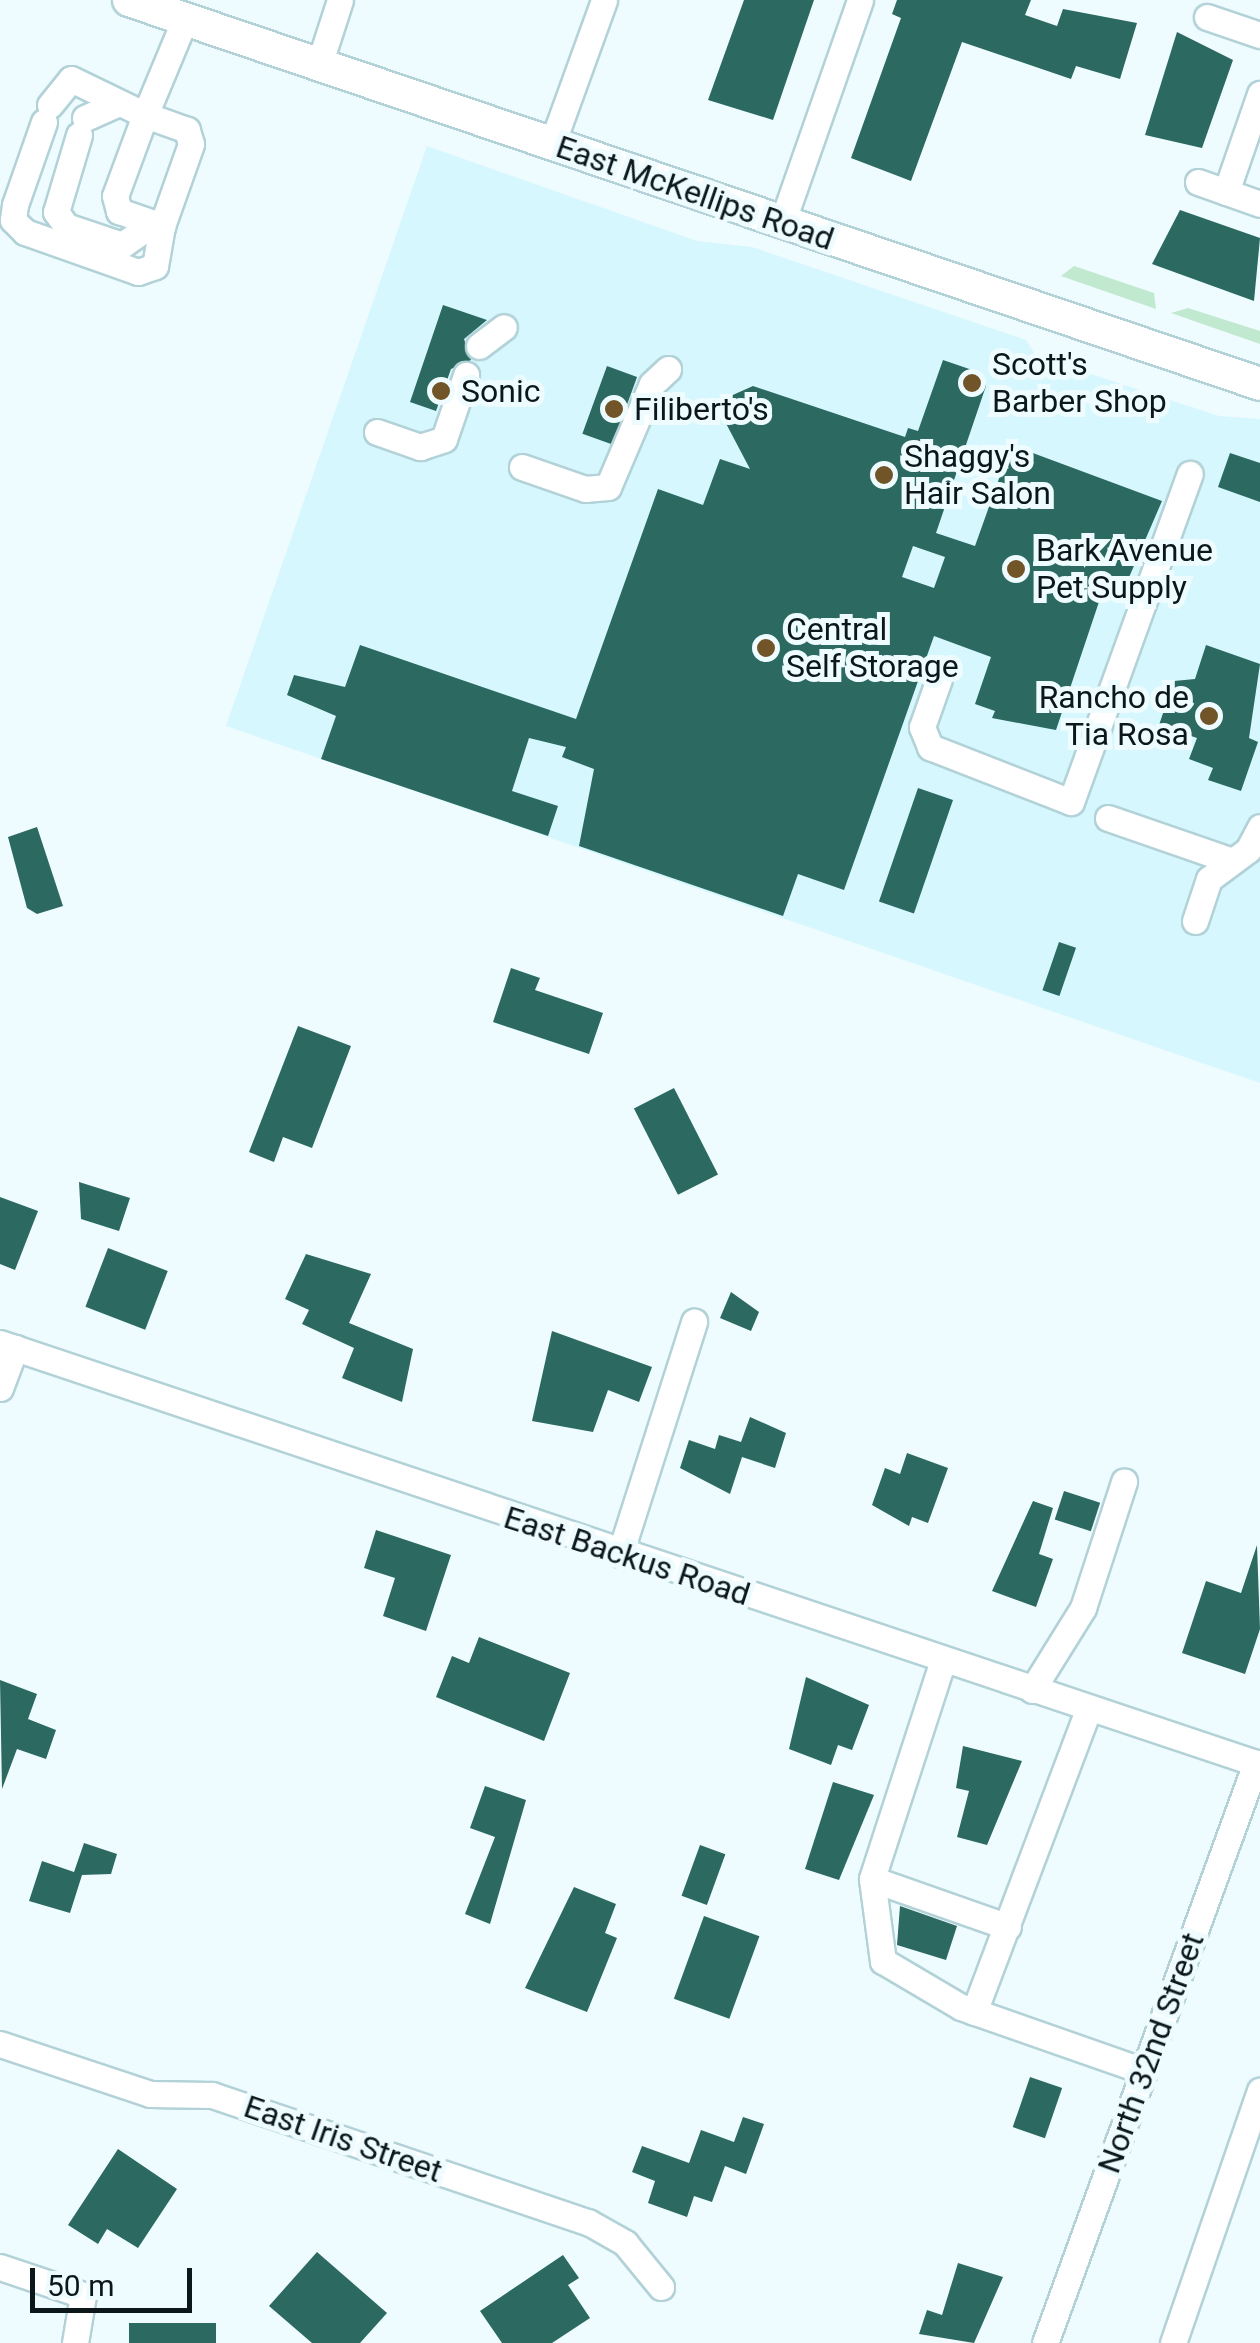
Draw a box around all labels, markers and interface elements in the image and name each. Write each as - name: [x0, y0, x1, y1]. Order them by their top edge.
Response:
- street label: East McKellips Road: [551, 127, 839, 259]
- place label: Scott's Barber Shop: [992, 346, 1167, 421]
- place label: Sonic: [461, 372, 540, 410]
- marker: Scott's Barber Shop: [961, 372, 983, 394]
- marker: Sonic: [430, 380, 452, 402]
- place label: Filiberto's: [634, 390, 769, 428]
- marker: Filiberto's: [603, 398, 625, 420]
- place label: Shaggy's Hair Salon: [904, 438, 1051, 513]
- marker: Shaggy's Hair Salon: [873, 464, 895, 486]
- place label: Bark Avenue Pet Supply: [1036, 532, 1213, 607]
- marker: Bark Avenue Pet Supply: [1005, 558, 1027, 580]
- place label: Central Self Storage: [786, 611, 959, 686]
- marker: Central Self Storage: [755, 637, 777, 659]
- place label: Rancho de Tia Rosa: [1039, 679, 1189, 754]
- marker: Rancho de Tia Rosa: [1198, 705, 1220, 727]
- street label: East Backus Road: [499, 1498, 755, 1614]
- street label: North 32nd Street: [1090, 1928, 1212, 2178]
- street label: East Iris Street: [239, 2087, 447, 2191]
- scale bar: [35, 2248, 198, 2310]
- text: 50 m: [47, 2268, 114, 2303]

